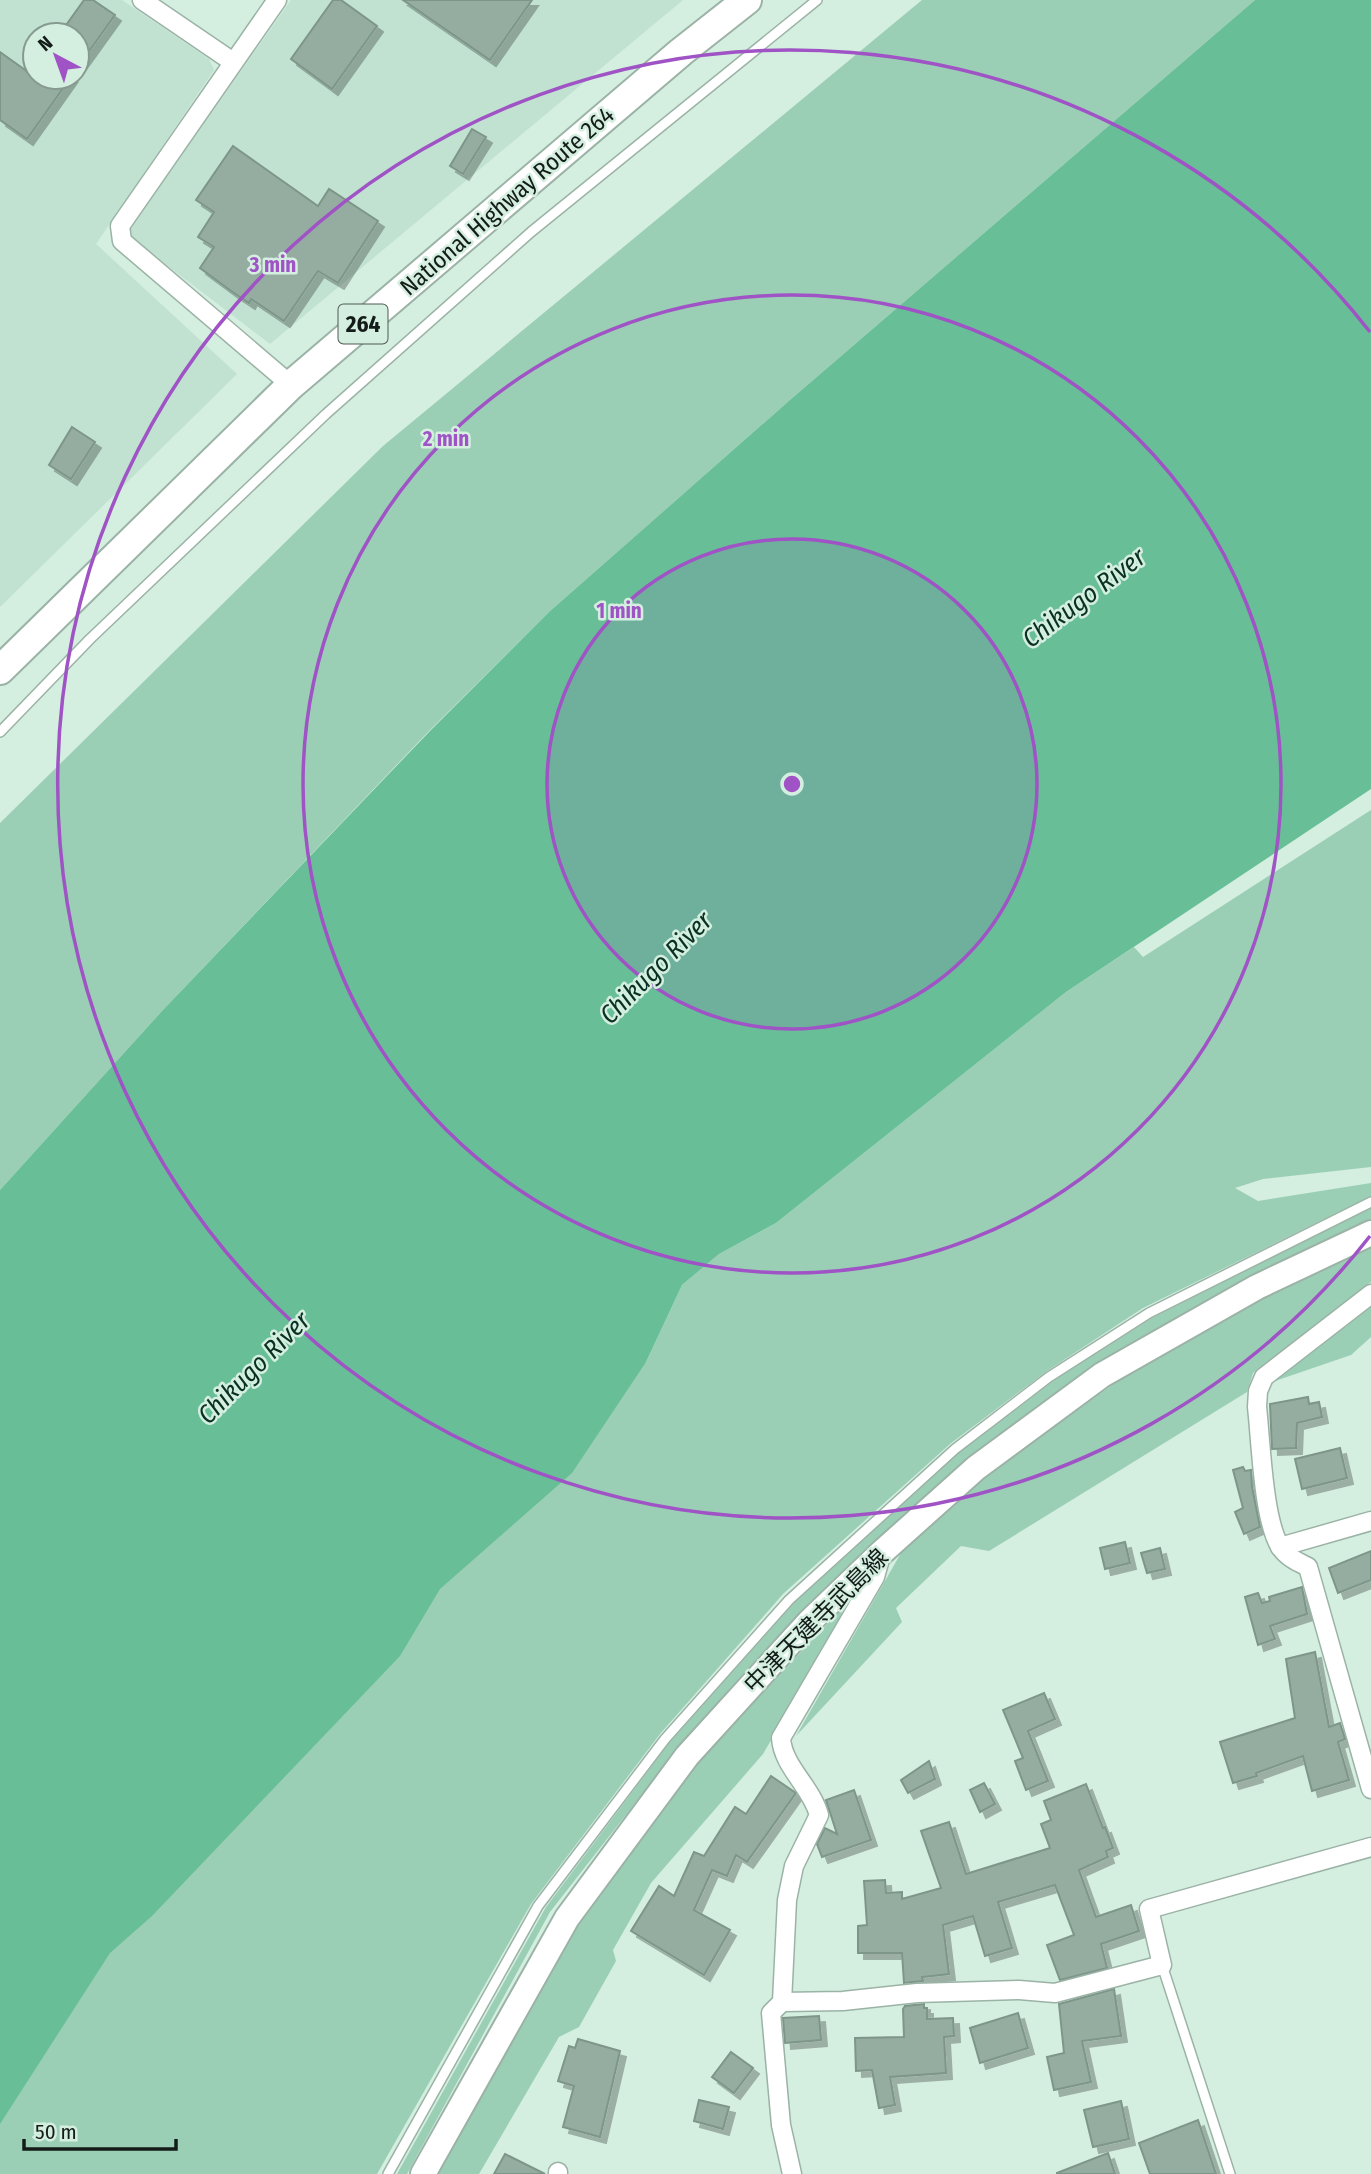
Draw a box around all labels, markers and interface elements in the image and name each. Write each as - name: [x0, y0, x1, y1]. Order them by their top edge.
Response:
- north arrow: [21, 21, 91, 91]
- text: N: [33, 31, 57, 56]
- street label: National Highway Route 264: [395, 101, 619, 301]
- text: 3 min: [249, 252, 296, 278]
- road number: 264: [338, 304, 388, 344]
- text: 2 min: [422, 426, 469, 452]
- water label: Chikugo River: [1016, 541, 1152, 654]
- text: 1 min: [596, 598, 642, 624]
- centre of rings: [780, 772, 804, 796]
- water label: Chikugo River: [593, 905, 719, 1031]
- water label: Chikugo River: [191, 1305, 317, 1431]
- street label: 中津天建寺武島線: [738, 1543, 894, 1699]
- scale bar: [24, 2108, 177, 2152]
- text: 50 m: [35, 2119, 77, 2145]

